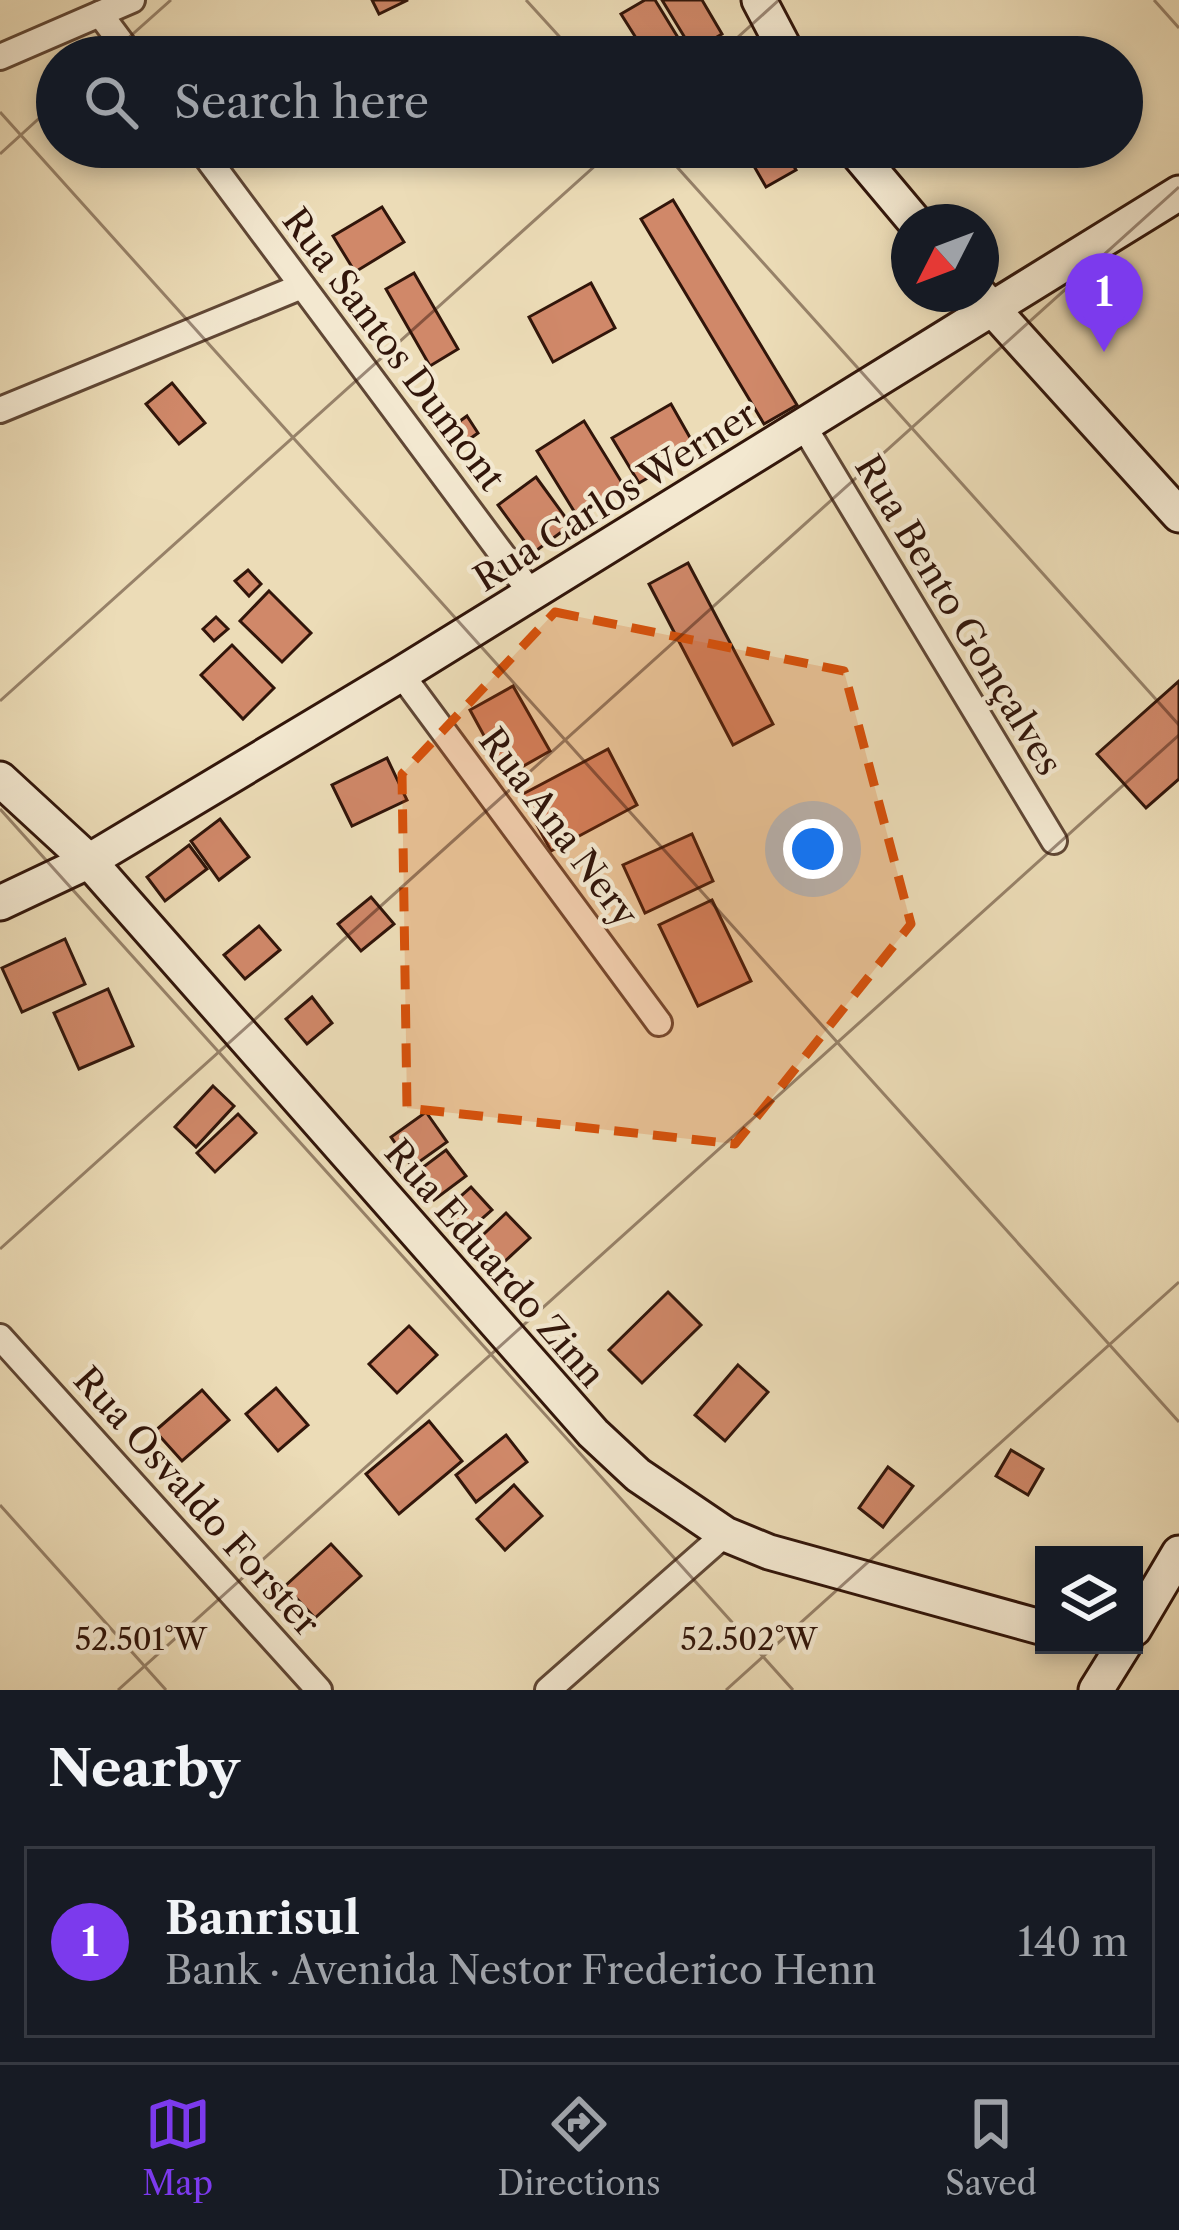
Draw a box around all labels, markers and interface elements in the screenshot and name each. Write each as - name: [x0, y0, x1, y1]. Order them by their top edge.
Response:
- search box: [36, 36, 1143, 168]
- icon: search: [78, 69, 144, 135]
- text: Search here: [174, 74, 429, 130]
- street label: Rua Santos Dumont: [274, 199, 515, 499]
- north arrow: [891, 204, 999, 312]
- pin: 1: [1065, 253, 1143, 352]
- street label: Rua Carlos Werner: [466, 391, 764, 601]
- street label: Rua Bento Gonçalves: [846, 447, 1072, 783]
- street label: Rua Ana Nery: [470, 719, 648, 936]
- your location: [783, 819, 843, 879]
- street label: Rua Eduardo Zinn: [376, 1130, 614, 1396]
- street label: Rua Osvaldo Forster: [65, 1358, 329, 1644]
- map controls: [1035, 1546, 1143, 1654]
- button: layers: [1035, 1546, 1143, 1654]
- text: 52.501°W: [75, 1621, 208, 1658]
- text: 52.502°W: [681, 1621, 819, 1658]
- text: Nearby: [48, 1737, 240, 1799]
- text: Banrisul: [165, 1890, 360, 1946]
- text: 1: [81, 1918, 99, 1966]
- text: 140 m: [1018, 1918, 1128, 1966]
- text: Bank · Avenida Nestor Frederico Henn: [165, 1946, 876, 1994]
- tab: Map: [142, 2091, 213, 2204]
- tab: Directions: [498, 2091, 661, 2204]
- tab: Saved: [945, 2091, 1037, 2204]

